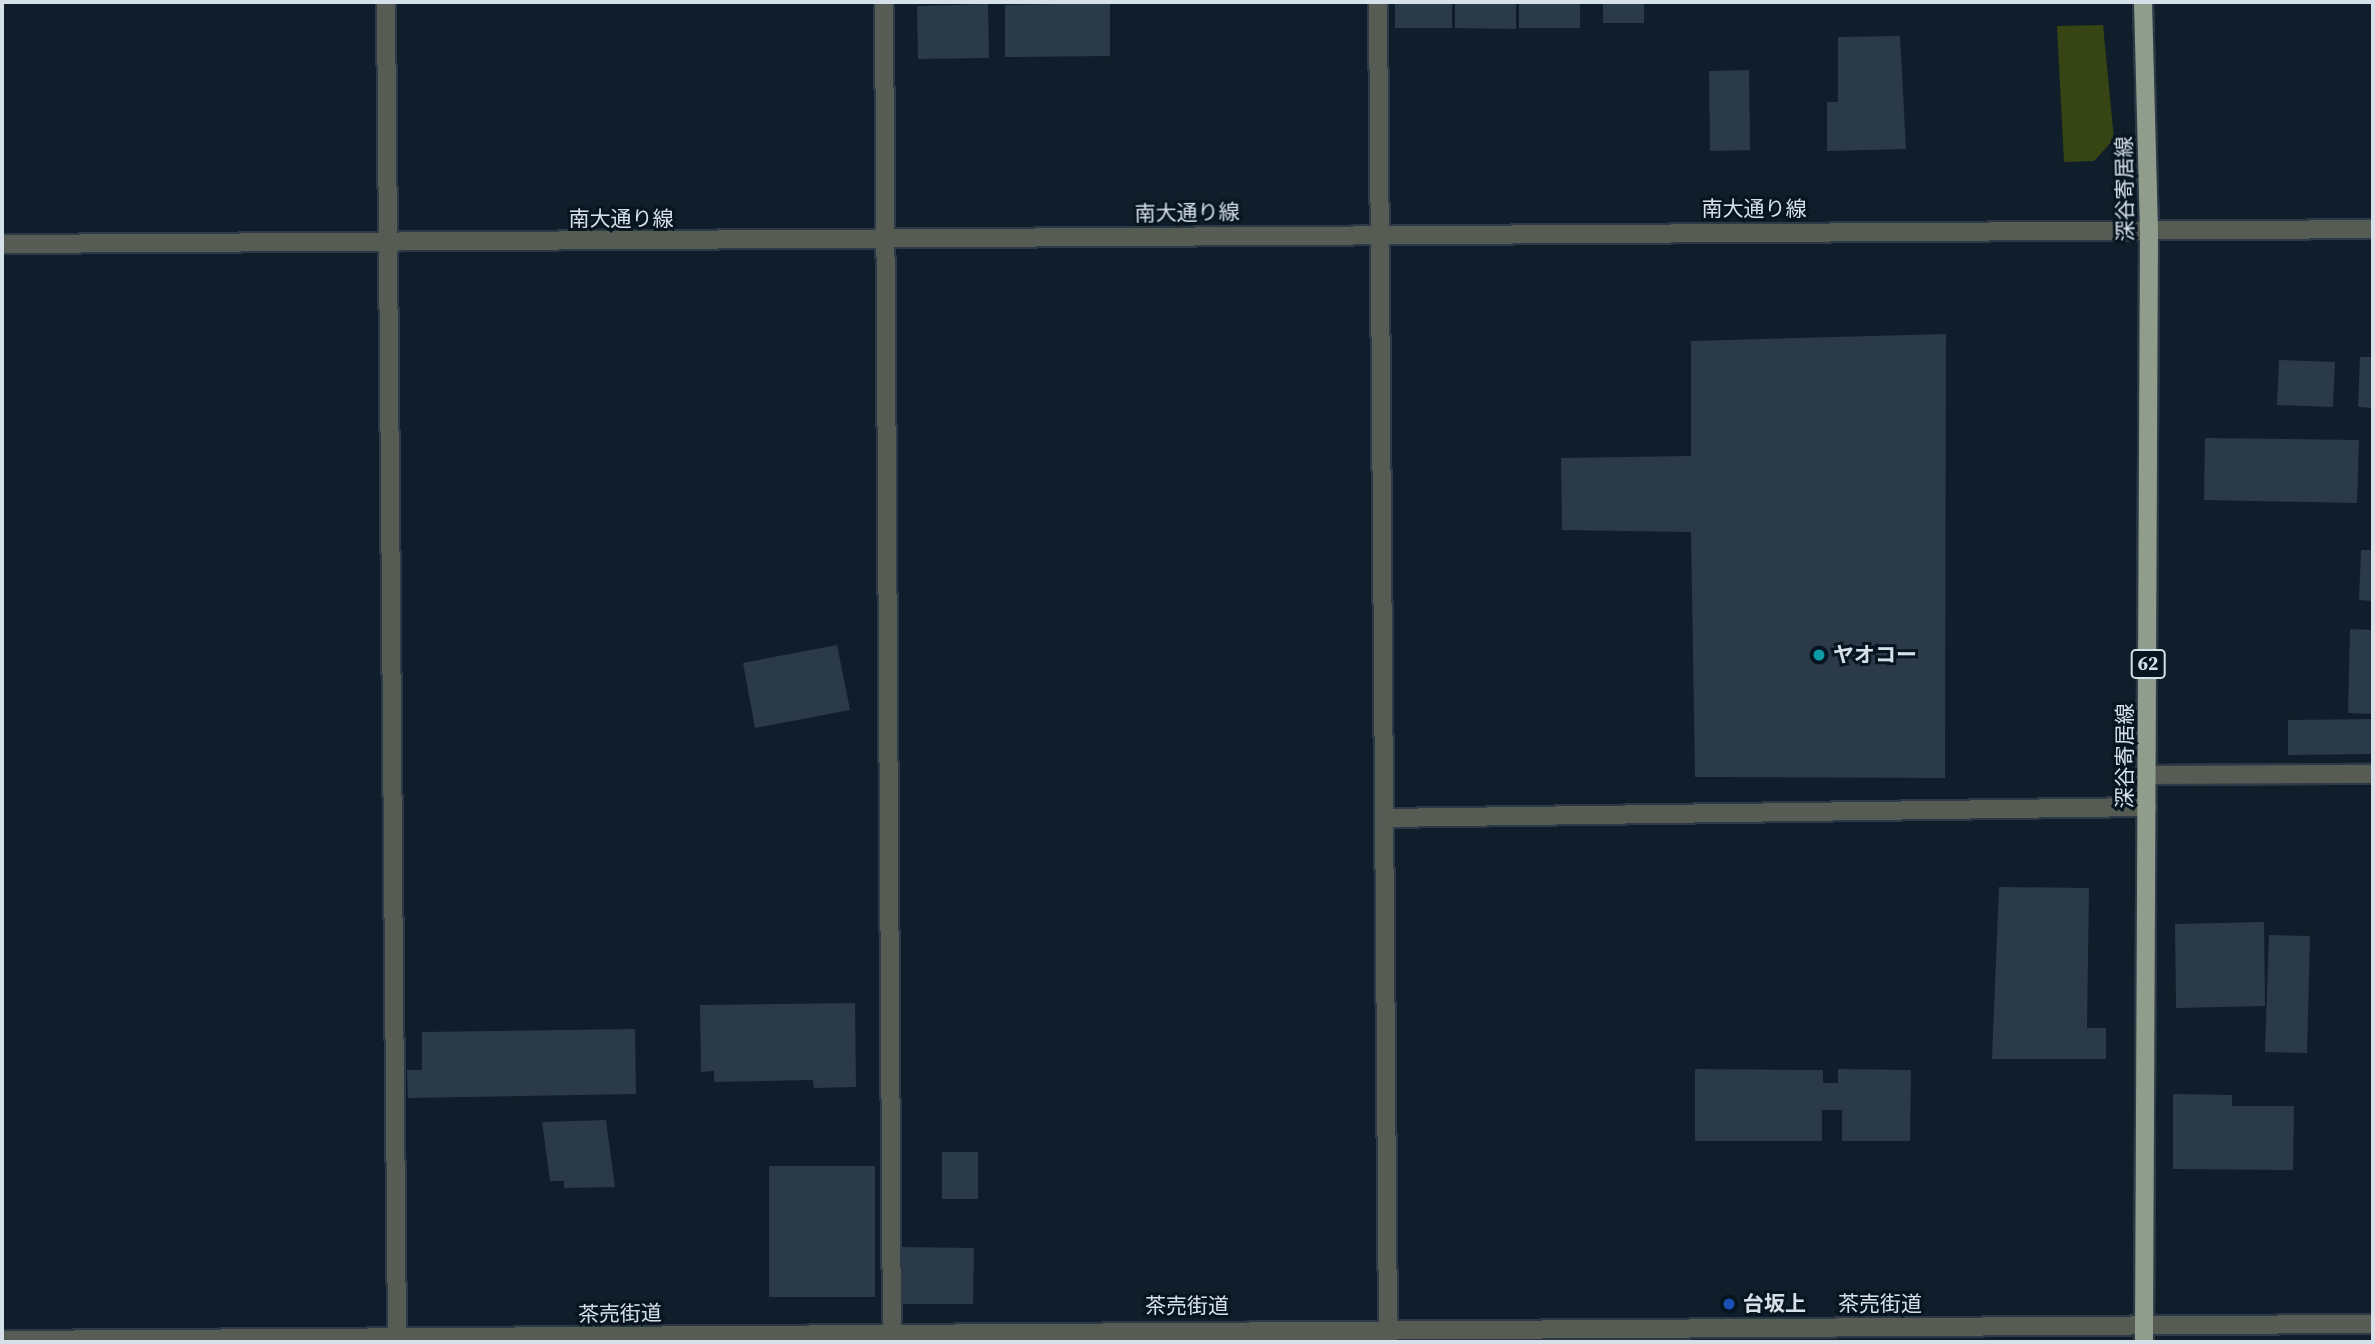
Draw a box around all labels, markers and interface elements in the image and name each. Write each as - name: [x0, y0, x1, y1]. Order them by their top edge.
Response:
- street label: 深谷寄居線: [2111, 136, 2139, 242]
- street label: 南大通り線: [1702, 196, 1806, 222]
- street label: 南大通り線: [1134, 199, 1240, 227]
- street label: 南大通り線: [569, 206, 673, 232]
- place label: ヤオコー: [1833, 642, 1917, 668]
- marker: ヤオコー: [1811, 647, 1827, 663]
- road number: 62: [2130, 649, 2166, 680]
- street label: 深谷寄居線: [2112, 704, 2138, 808]
- place label: 台坂上: [1743, 1291, 1806, 1317]
- street label: 茶売街道: [1838, 1291, 1922, 1317]
- street label: 茶売街道: [1145, 1293, 1229, 1319]
- marker: 台坂上: [1721, 1296, 1737, 1312]
- street label: 茶売街道: [578, 1301, 662, 1327]

